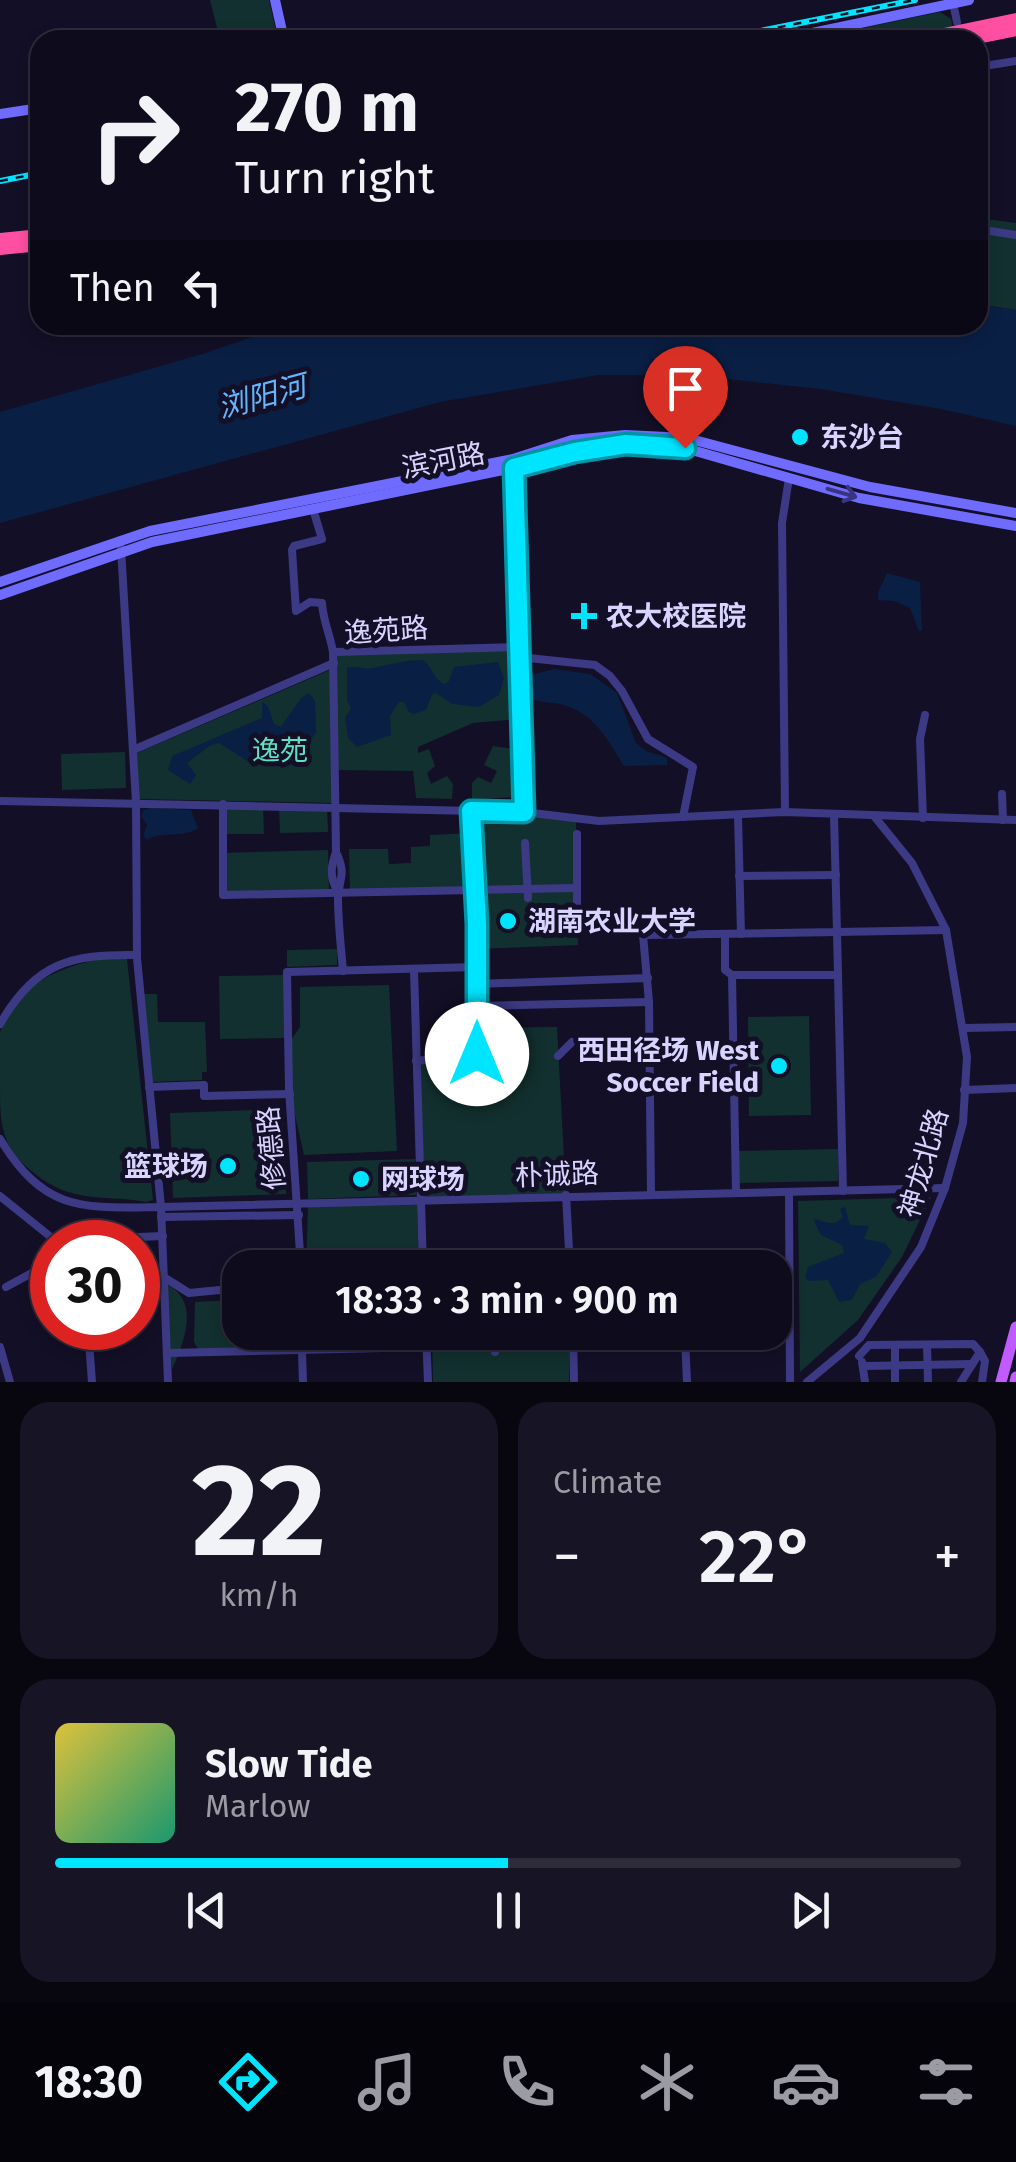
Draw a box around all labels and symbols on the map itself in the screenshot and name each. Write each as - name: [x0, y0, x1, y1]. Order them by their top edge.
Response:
- pin: [643, 346, 728, 449]
- water label: 浏阳河: [214, 367, 315, 426]
- place label: 东沙台: [820, 421, 904, 454]
- marker: 东沙台: [789, 426, 811, 448]
- street label: 滨河路: [399, 436, 487, 485]
- one-way arrow: [826, 485, 857, 503]
- place label: 农大校医院: [606, 600, 746, 633]
- marker: 农大校医院: [571, 603, 597, 629]
- street label: 逸苑路: [343, 611, 429, 650]
- park label: 逸苑: [252, 734, 308, 767]
- place label: 湖南农业大学: [528, 905, 696, 938]
- marker: 湖南农业大学: [497, 910, 519, 932]
- position arrow: [425, 1002, 529, 1106]
- place label: 西田径场 West Soccer Field: [577, 1034, 760, 1099]
- marker: 西田径场 West Soccer Field: [768, 1055, 790, 1077]
- street label: 修德路: [251, 1105, 292, 1191]
- street label: 神龙北路: [892, 1105, 955, 1222]
- place label: 篮球场: [124, 1150, 208, 1183]
- marker: 篮球场: [217, 1155, 239, 1177]
- street label: 朴诚路: [514, 1157, 600, 1192]
- place label: 网球场: [381, 1163, 465, 1196]
- marker: 网球场: [350, 1168, 372, 1190]
- speed limit sign: 30: [30, 1220, 160, 1350]

